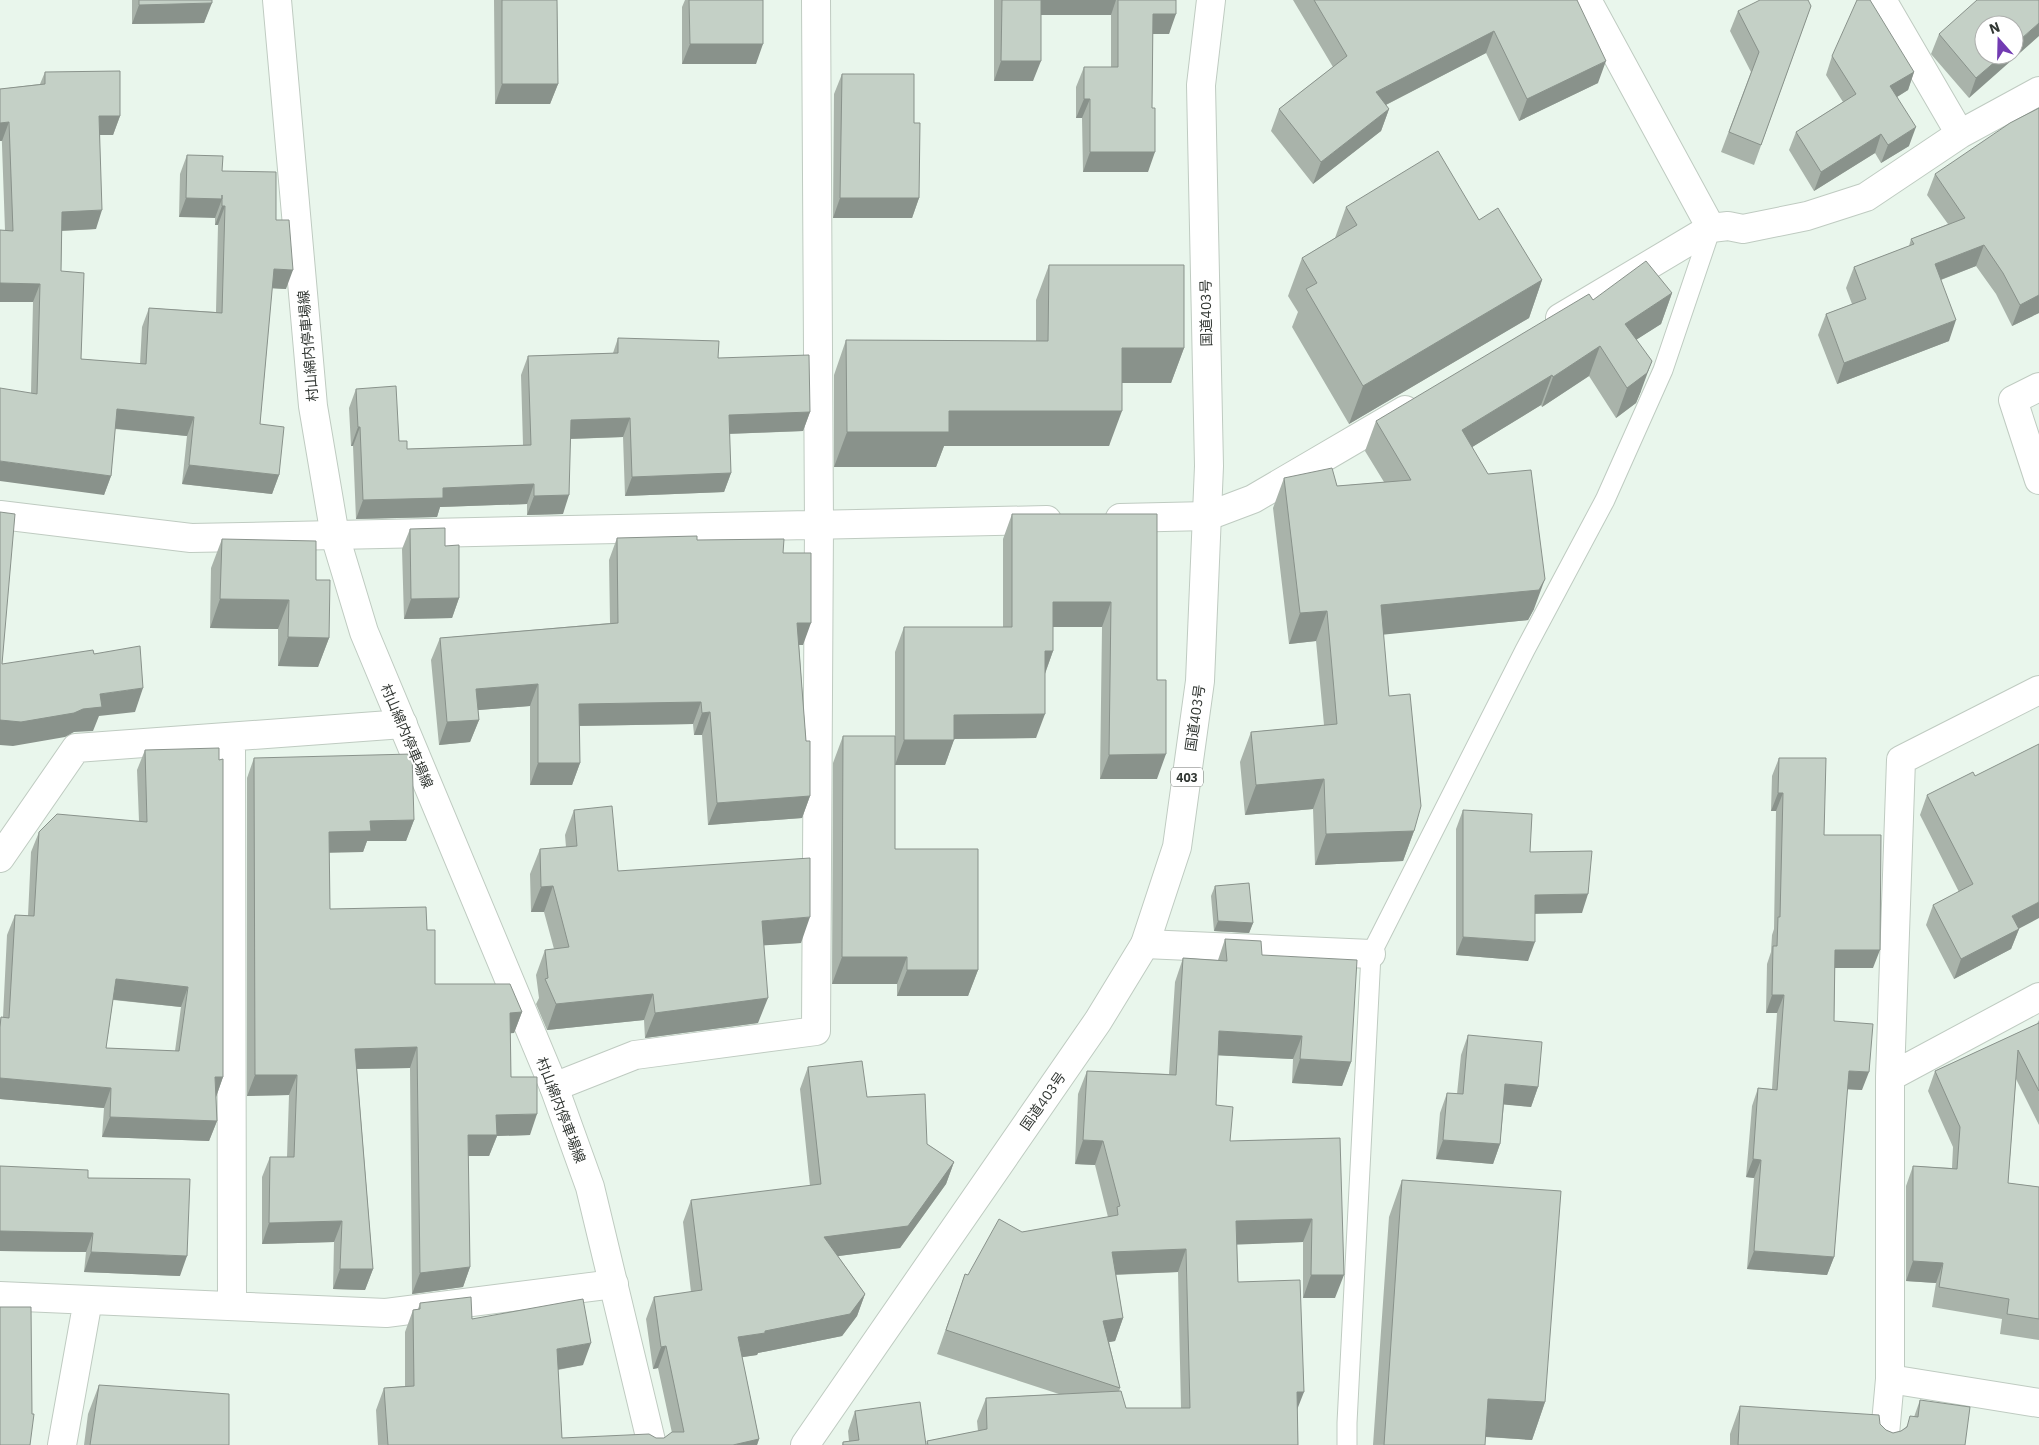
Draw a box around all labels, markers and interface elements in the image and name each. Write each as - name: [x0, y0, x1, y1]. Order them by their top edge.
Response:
- north arrow: [1974, 15, 2024, 65]
- text: N: [1987, 18, 2002, 38]
- street label: 国道403号: [1196, 279, 1216, 347]
- street label: 村山綿内停車場線: [294, 289, 322, 403]
- street label: 村山綿内停車場線: [377, 681, 437, 791]
- street label: 国道403号: [1181, 683, 1209, 753]
- road number: 403: [1171, 768, 1203, 786]
- street label: 村山綿内停車場線: [533, 1054, 589, 1166]
- street label: 国道403号: [1016, 1068, 1070, 1134]

